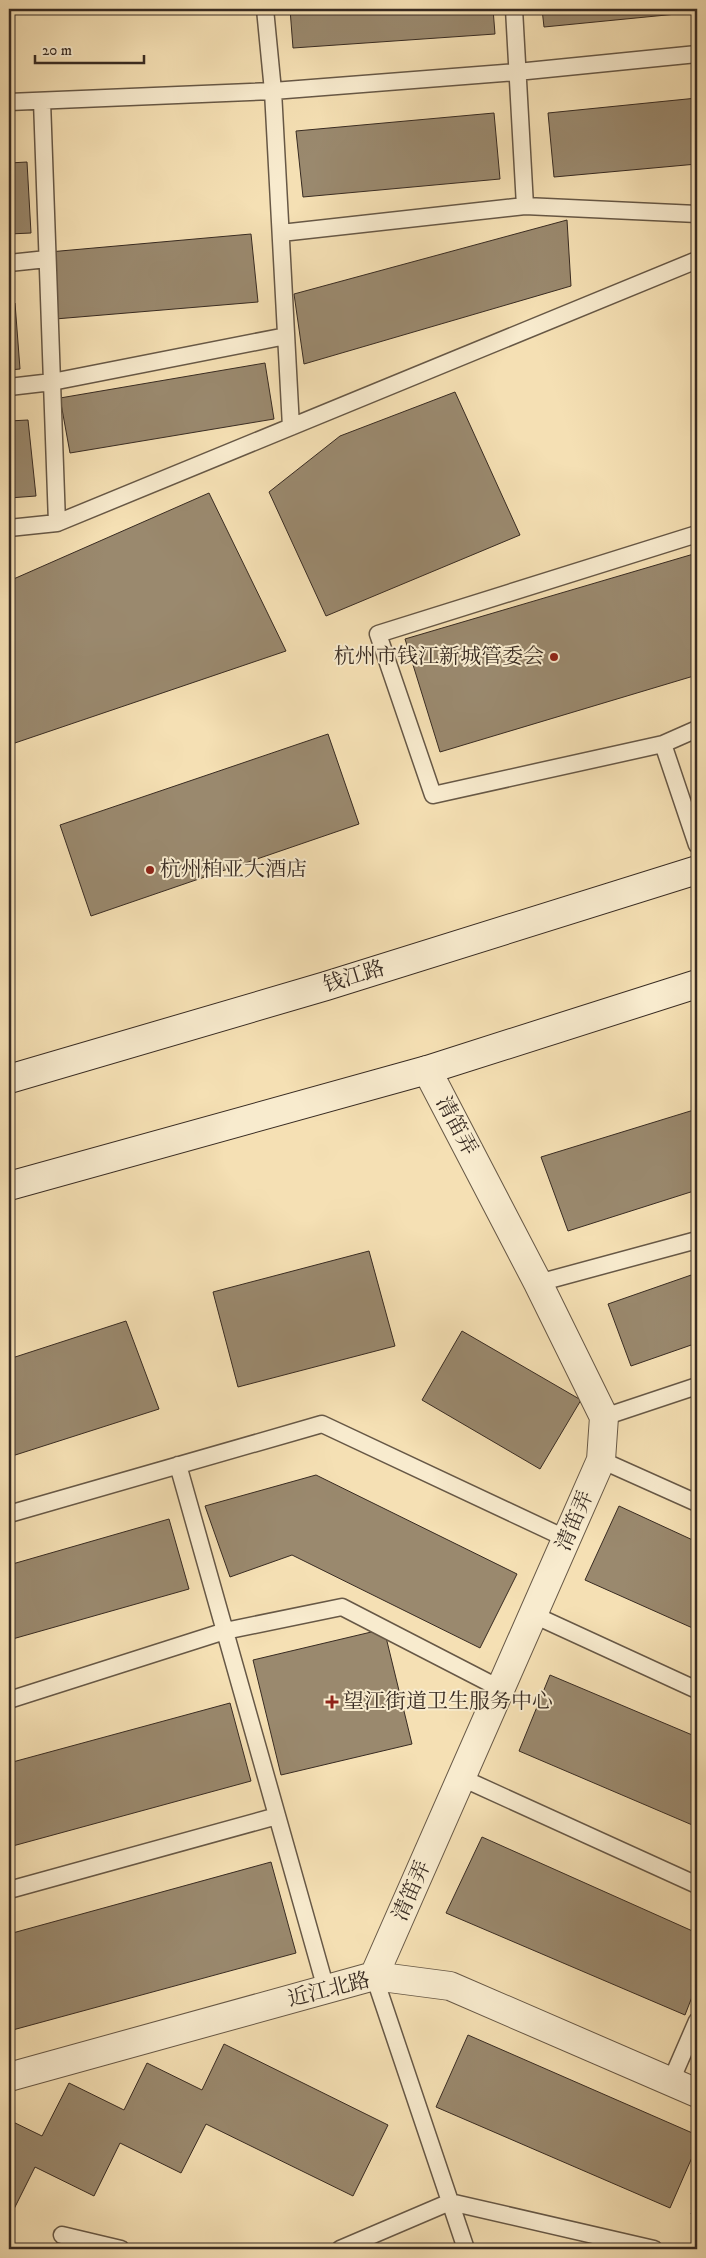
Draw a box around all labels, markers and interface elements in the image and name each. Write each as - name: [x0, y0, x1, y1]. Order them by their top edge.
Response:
- scale bar: [35, 32, 144, 64]
- text: 20 m: [42, 41, 72, 60]
- place label: 杭州市钱江新城管委会: [334, 644, 544, 670]
- marker: 杭州市钱江新城管委会: [548, 651, 560, 663]
- place label: 杭州柏亚大酒店: [160, 857, 307, 883]
- marker: 杭州柏亚大酒店: [144, 864, 156, 876]
- street label: 钱江路: [320, 955, 388, 999]
- street label: 清笛弄: [430, 1092, 482, 1160]
- street label: 清笛弄: [551, 1487, 599, 1555]
- place label: 望江街道卫生服务中心: [343, 1689, 553, 1715]
- marker: 望江街道卫生服务中心: [325, 1695, 339, 1709]
- street label: 清笛弄: [387, 1857, 437, 1925]
- street label: 近江北路: [285, 1967, 373, 2013]

